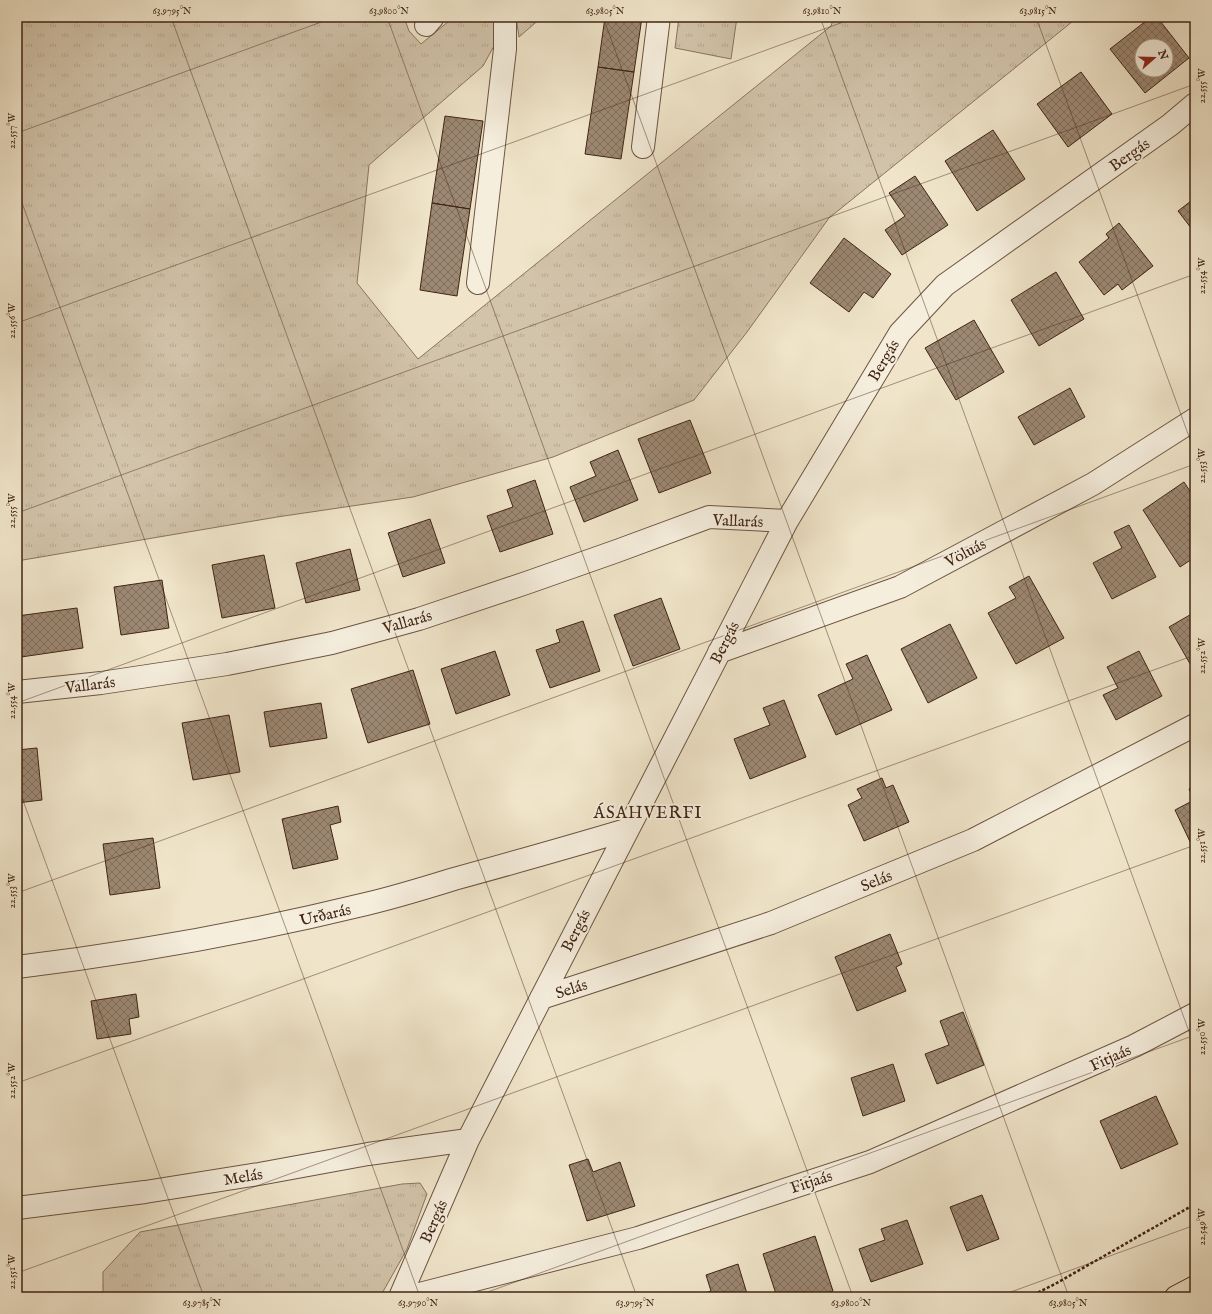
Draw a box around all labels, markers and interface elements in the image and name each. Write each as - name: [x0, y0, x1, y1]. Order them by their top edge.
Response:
- text: 63.9795°N: [153, 5, 192, 18]
- text: 63.9800°N: [369, 5, 409, 18]
- text: 63.9805°N: [586, 5, 625, 18]
- text: 63.9810°N: [803, 5, 842, 18]
- text: 63.9815°N: [1019, 5, 1057, 18]
- north arrow: [1134, 38, 1174, 78]
- text: N: [1154, 47, 1171, 62]
- text: 22.555°W: [1196, 68, 1209, 104]
- text: 22.557°W: [6, 112, 19, 149]
- street label: Bergás: [1106, 134, 1155, 177]
- text: 22.554°W: [1196, 257, 1209, 294]
- text: 22.556°W: [6, 303, 19, 339]
- street label: Bergás: [865, 336, 905, 385]
- text: 22.553°W: [1196, 448, 1209, 484]
- text: 22.555°W: [6, 493, 19, 529]
- street label: Vallarás: [711, 511, 764, 533]
- street label: Völuás: [941, 534, 990, 573]
- street label: Vallarás: [380, 606, 435, 640]
- street label: Bergás: [707, 618, 745, 668]
- text: 22.552°W: [1196, 637, 1209, 674]
- street label: Vallarás: [63, 673, 117, 699]
- text: 22.554°W: [6, 682, 19, 719]
- district label: ÁSAHVERFI: [592, 802, 703, 824]
- text: 22.551°W: [1196, 828, 1209, 864]
- street label: Selás: [858, 866, 896, 897]
- text: 22.553°W: [6, 873, 19, 909]
- street label: Urðarás: [298, 900, 353, 932]
- street label: Bergás: [558, 906, 596, 956]
- street label: Selás: [553, 975, 591, 1004]
- text: 22.550°W: [1196, 1018, 1209, 1055]
- street label: Fitjaás: [1087, 1041, 1135, 1077]
- text: 22.552°W: [6, 1062, 19, 1099]
- street label: Melás: [222, 1165, 265, 1191]
- street label: Fitjaás: [788, 1167, 836, 1199]
- street label: Bergás: [417, 1197, 453, 1246]
- text: 22.549°W: [1196, 1208, 1209, 1246]
- text: 22.551°W: [6, 1254, 19, 1290]
- text: 63.9785°N: [183, 1297, 222, 1310]
- text: 63.9790°N: [398, 1297, 438, 1310]
- text: 63.9795°N: [616, 1297, 655, 1310]
- text: 63.9800°N: [831, 1297, 871, 1310]
- text: 63.9805°N: [1049, 1297, 1088, 1310]

